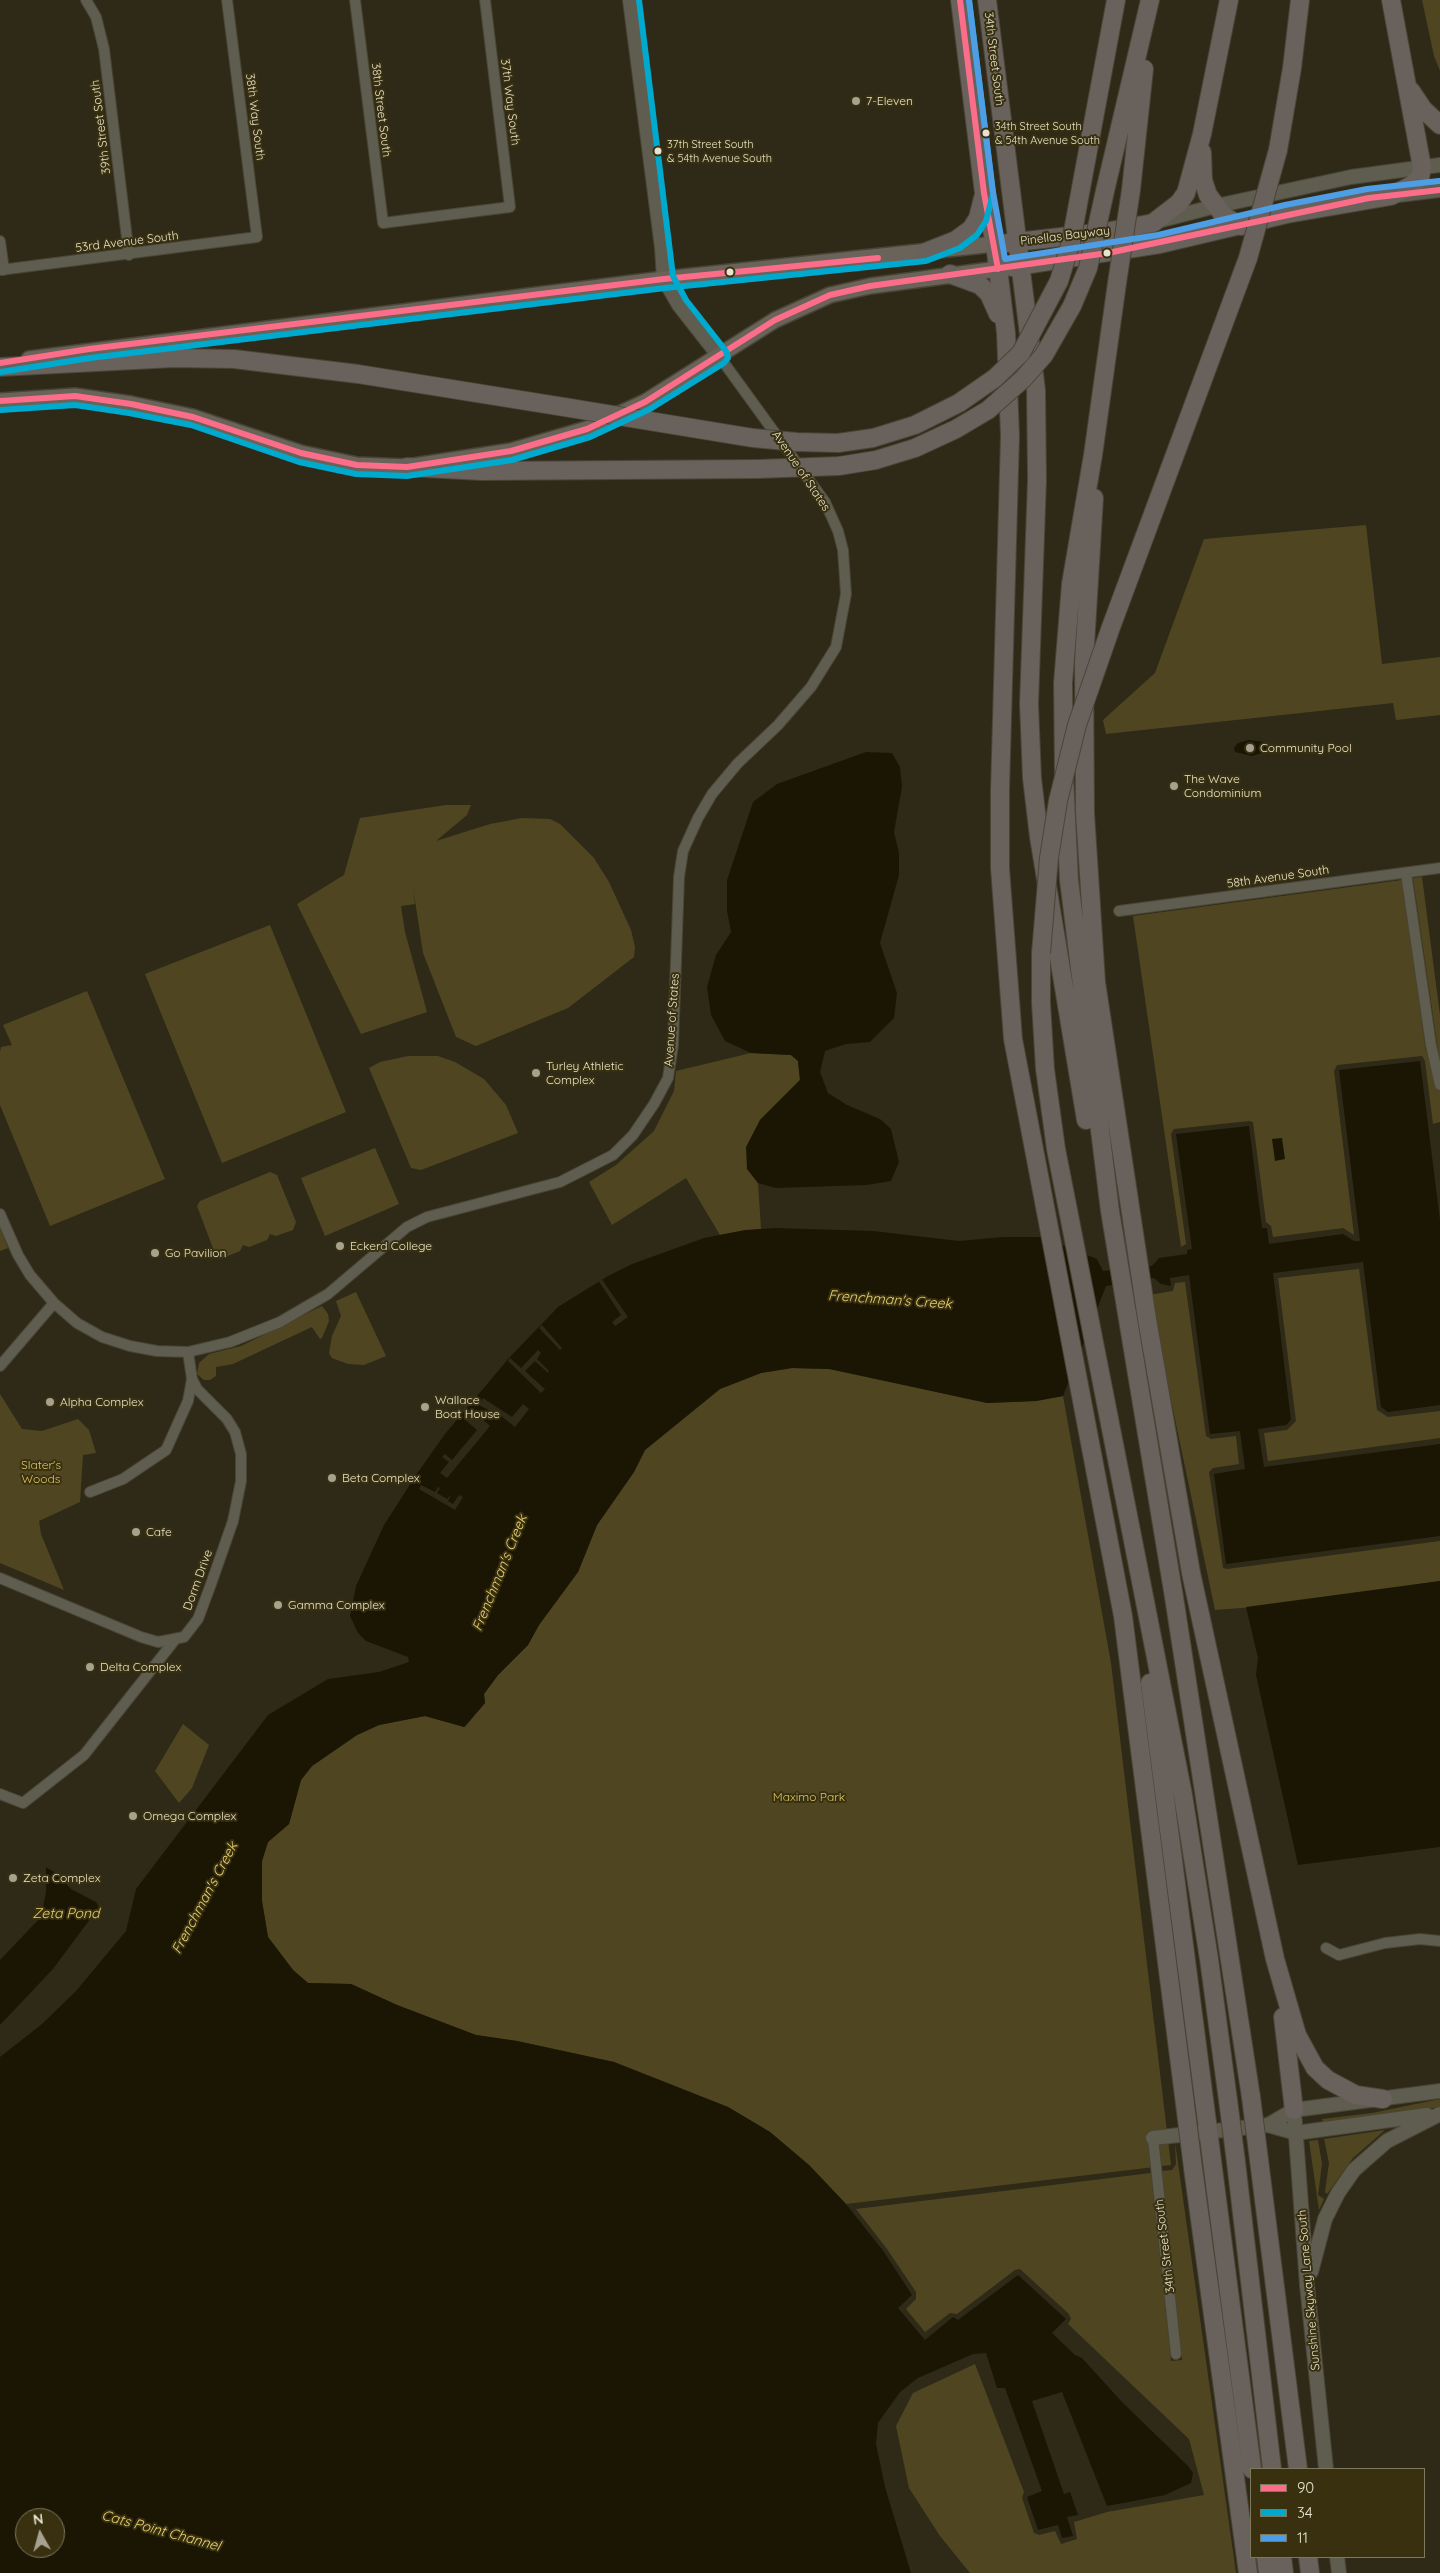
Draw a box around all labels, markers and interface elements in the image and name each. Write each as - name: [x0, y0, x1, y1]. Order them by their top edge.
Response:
- street label: 34th Street South: [981, 11, 1007, 107]
- street label: 37th Way South: [498, 58, 522, 146]
- street label: 38th Street South: [368, 62, 394, 158]
- street label: 38th Way South: [243, 73, 267, 161]
- street label: 39th Street South: [88, 79, 114, 175]
- place label: 7-Eleven: [866, 94, 913, 108]
- marker: 7-Eleven: [850, 95, 862, 107]
- place label: 34th Street South & 54th Avenue South: [995, 120, 1100, 146]
- marker: 34th Street South & 54th Avenue South: [981, 128, 991, 138]
- place label: 37th Street South & 54th Avenue South: [667, 138, 772, 164]
- marker: 37th Street South & 54th Avenue South: [653, 146, 663, 156]
- street label: Pinellas Bayway: [1019, 223, 1111, 249]
- street label: 53rd Avenue South: [75, 229, 179, 255]
- unlabelled marker: [1102, 248, 1112, 258]
- unlabelled marker: [725, 267, 735, 277]
- street label: Avenue of States: [769, 428, 833, 514]
- place label: Community Pool: [1260, 741, 1352, 755]
- marker: Community Pool: [1244, 742, 1256, 754]
- place label: The Wave Condominium: [1184, 772, 1261, 800]
- marker: The Wave Condominium: [1168, 780, 1180, 792]
- street label: 58th Avenue South: [1226, 863, 1330, 891]
- street label: Avenue of States: [662, 973, 682, 1067]
- place label: Turley Athletic Complex: [546, 1059, 624, 1087]
- marker: Turley Athletic Complex: [530, 1067, 542, 1079]
- place label: Eckerd College: [350, 1239, 432, 1253]
- marker: Eckerd College: [334, 1240, 346, 1252]
- place label: Go Pavilion: [165, 1246, 227, 1260]
- marker: Go Pavilion: [149, 1247, 161, 1259]
- water label: Frenchman's Creek: [828, 1287, 952, 1313]
- place label: Wallace Boat House: [435, 1393, 500, 1421]
- place label: Alpha Complex: [60, 1395, 144, 1409]
- marker: Alpha Complex: [44, 1396, 56, 1408]
- marker: Wallace Boat House: [419, 1401, 431, 1413]
- park label: Slater's Woods: [21, 1458, 61, 1486]
- place label: Beta Complex: [342, 1471, 420, 1485]
- marker: Beta Complex: [326, 1472, 338, 1484]
- water label: Frenchman's Creek: [469, 1512, 531, 1634]
- place label: Cafe: [146, 1525, 172, 1539]
- marker: Cafe: [130, 1526, 142, 1538]
- street label: Dorm Drive: [180, 1548, 216, 1612]
- place label: Gamma Complex: [288, 1598, 385, 1612]
- marker: Gamma Complex: [272, 1599, 284, 1611]
- place label: Delta Complex: [100, 1660, 181, 1674]
- marker: Delta Complex: [84, 1661, 96, 1673]
- park label: Maximo Park: [773, 1790, 845, 1804]
- place label: Omega Complex: [143, 1809, 236, 1823]
- marker: Omega Complex: [127, 1810, 139, 1822]
- water label: Frenchman's Creek: [168, 1839, 242, 1957]
- place label: Zeta Complex: [23, 1871, 101, 1885]
- marker: Zeta Complex: [7, 1872, 19, 1884]
- water label: Zeta Pond: [32, 1906, 100, 1922]
- street label: 34th Street South: [1152, 2198, 1178, 2294]
- street label: Sunshine Skyway Lane South: [1295, 2209, 1323, 2371]
- legend: [1250, 2468, 1425, 2558]
- text: 90: [1297, 2478, 1314, 2497]
- text: 34: [1297, 2503, 1313, 2522]
- water label: Cats Point Channel: [100, 2507, 222, 2555]
- north arrow: [15, 2508, 65, 2558]
- text: N: [32, 2510, 44, 2529]
- text: 11: [1297, 2528, 1308, 2547]

